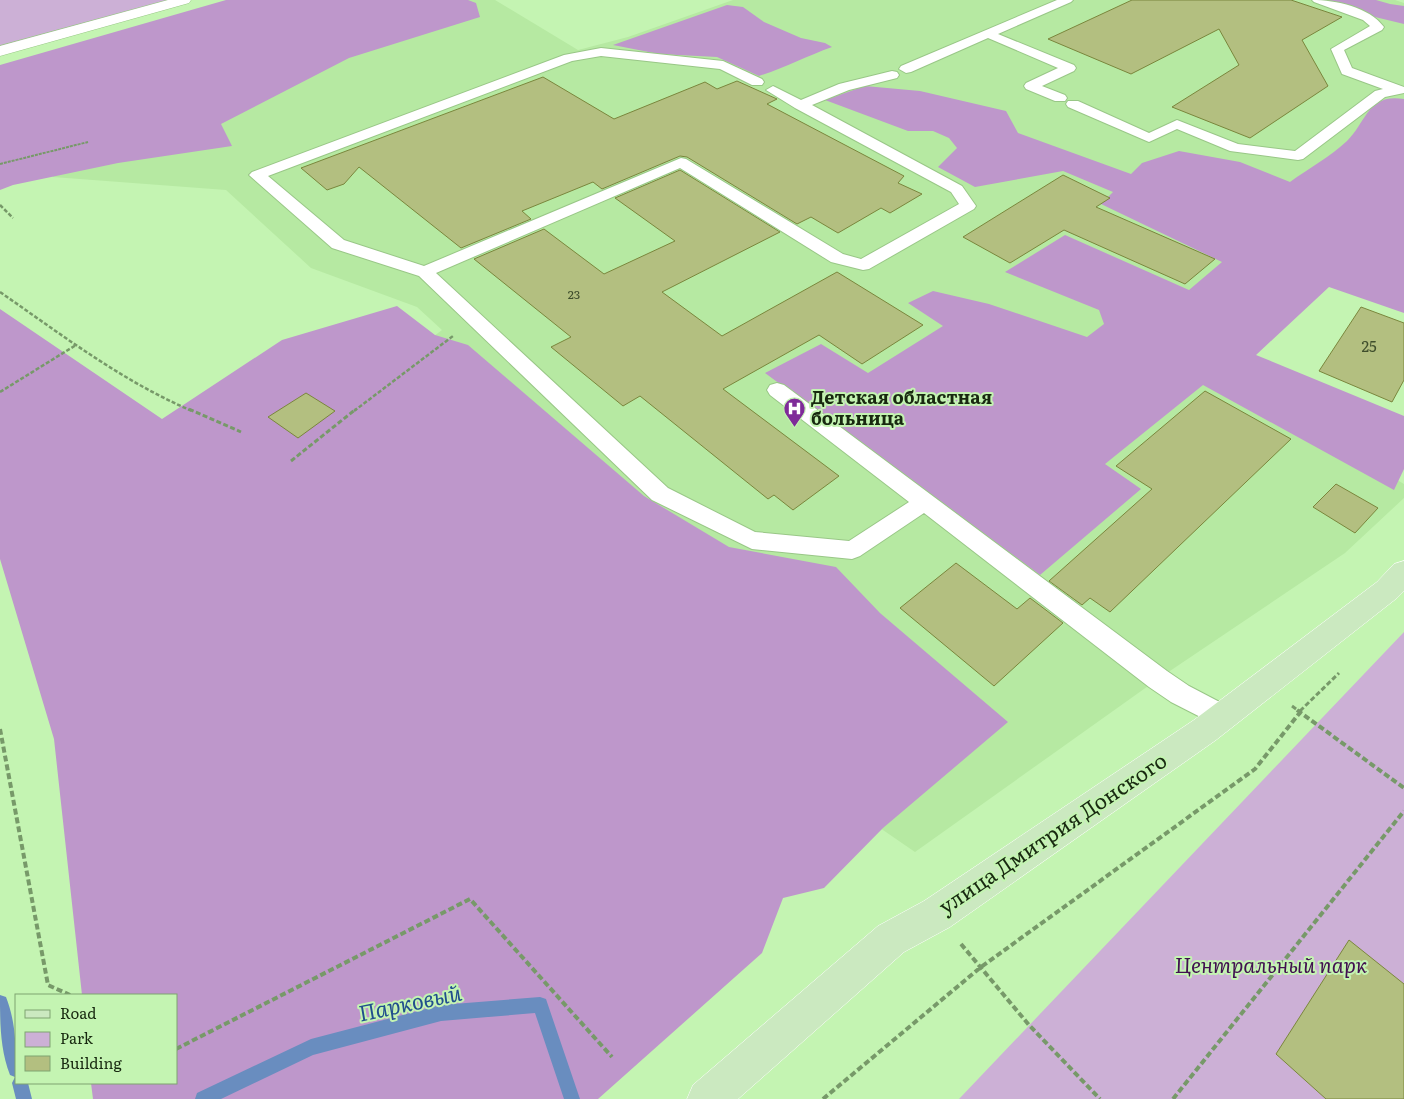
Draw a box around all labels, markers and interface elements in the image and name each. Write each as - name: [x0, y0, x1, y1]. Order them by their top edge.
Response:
- house number: 23: [568, 285, 580, 303]
- house number: 25: [1361, 334, 1377, 357]
- place label: Детская областная больница: [811, 383, 992, 431]
- hospital icon: Детская областная больница: [783, 396, 807, 427]
- street label: улица Дмитрия Донского: [931, 744, 1172, 920]
- park label: Центральный парк: [1175, 948, 1368, 979]
- water label: Парковый: [355, 975, 464, 1029]
- legend: [15, 994, 178, 1084]
- text: Road: [60, 1001, 96, 1024]
- text: Park: [60, 1026, 94, 1049]
- text: Building: [60, 1051, 122, 1074]

